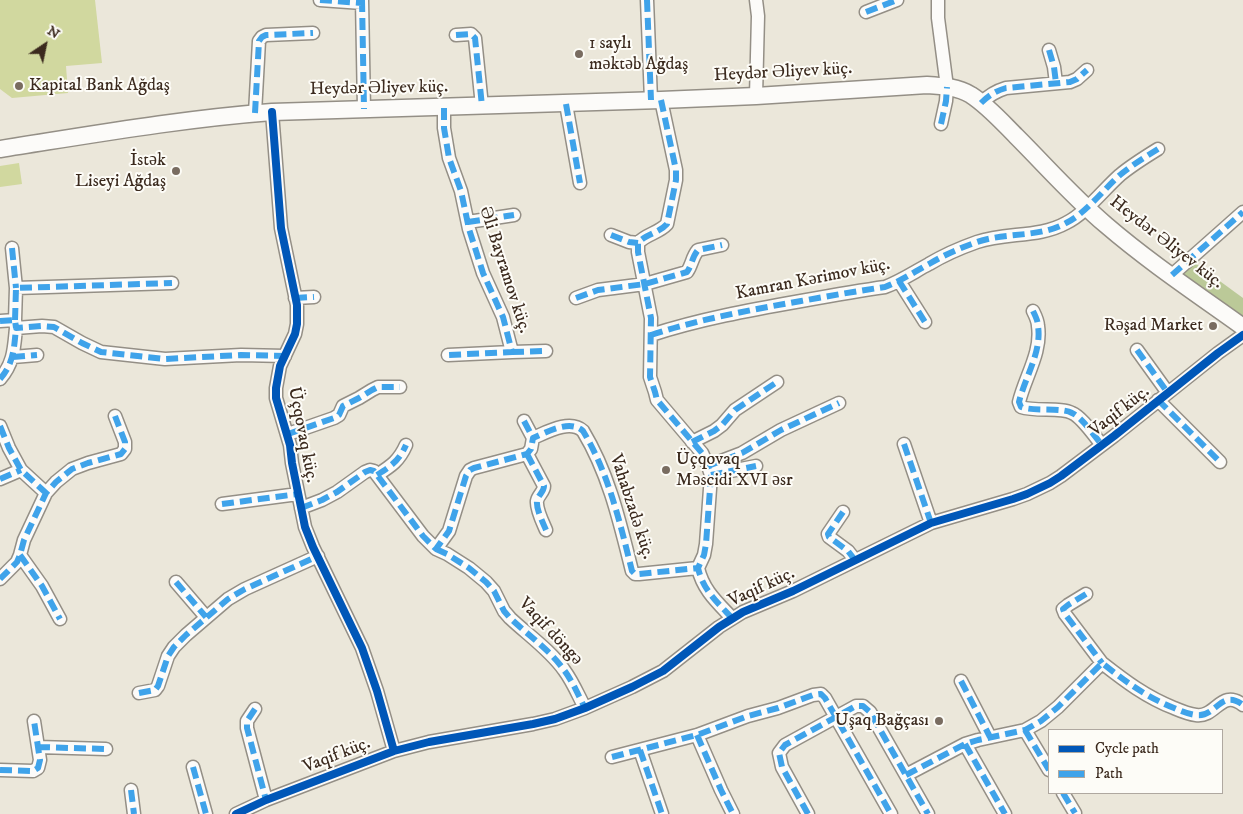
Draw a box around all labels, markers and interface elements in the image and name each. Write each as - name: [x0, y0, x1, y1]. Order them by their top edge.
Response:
- north arrow: [20, 20, 70, 70]
- text: N: [44, 22, 63, 43]
- place label: 1 saylı məktəb Ağdaş: [589, 33, 688, 76]
- marker: 1 saylı məktəb Ağdaş: [573, 48, 585, 60]
- street label: Heydər Əliyev küç.: [713, 59, 853, 87]
- place label: Kapital Bank Ağdaş: [29, 75, 170, 97]
- street label: Heydər Əliyev küç.: [310, 77, 448, 101]
- marker: Kapital Bank Ağdaş: [13, 80, 25, 92]
- place label: İstək Liseyi Ağdaş: [75, 150, 166, 192]
- marker: İstək Liseyi Ağdaş: [170, 165, 182, 177]
- street label: Heydər Əliyev küç.: [1105, 192, 1227, 294]
- street label: Əli Bayramov küç.: [473, 204, 535, 336]
- street label: Kamran Kərimov küç.: [734, 254, 892, 306]
- place label: Rəşad Market: [1104, 315, 1203, 337]
- marker: Rəşad Market: [1207, 320, 1219, 332]
- street label: Vaqif küç.: [1086, 382, 1154, 442]
- street label: Üçqovaq küç.: [282, 385, 322, 485]
- place label: Üçqovaq Məscidi XVI əsr: [676, 449, 793, 492]
- street label: Vahabzadə küç.: [604, 452, 658, 562]
- marker: Üçqovaq Məscidi XVI əsr: [660, 464, 672, 476]
- street label: Vaqif küç.: [725, 563, 799, 613]
- street label: Vaqif döngə: [513, 594, 587, 670]
- place label: Uşaq Bağçası: [835, 710, 929, 732]
- marker: Uşaq Bağçası: [933, 715, 945, 727]
- legend: [1048, 729, 1223, 794]
- street label: Vaqif küç.: [300, 733, 374, 779]
- text: Cycle path: [1095, 739, 1159, 758]
- text: Path: [1095, 764, 1123, 783]

